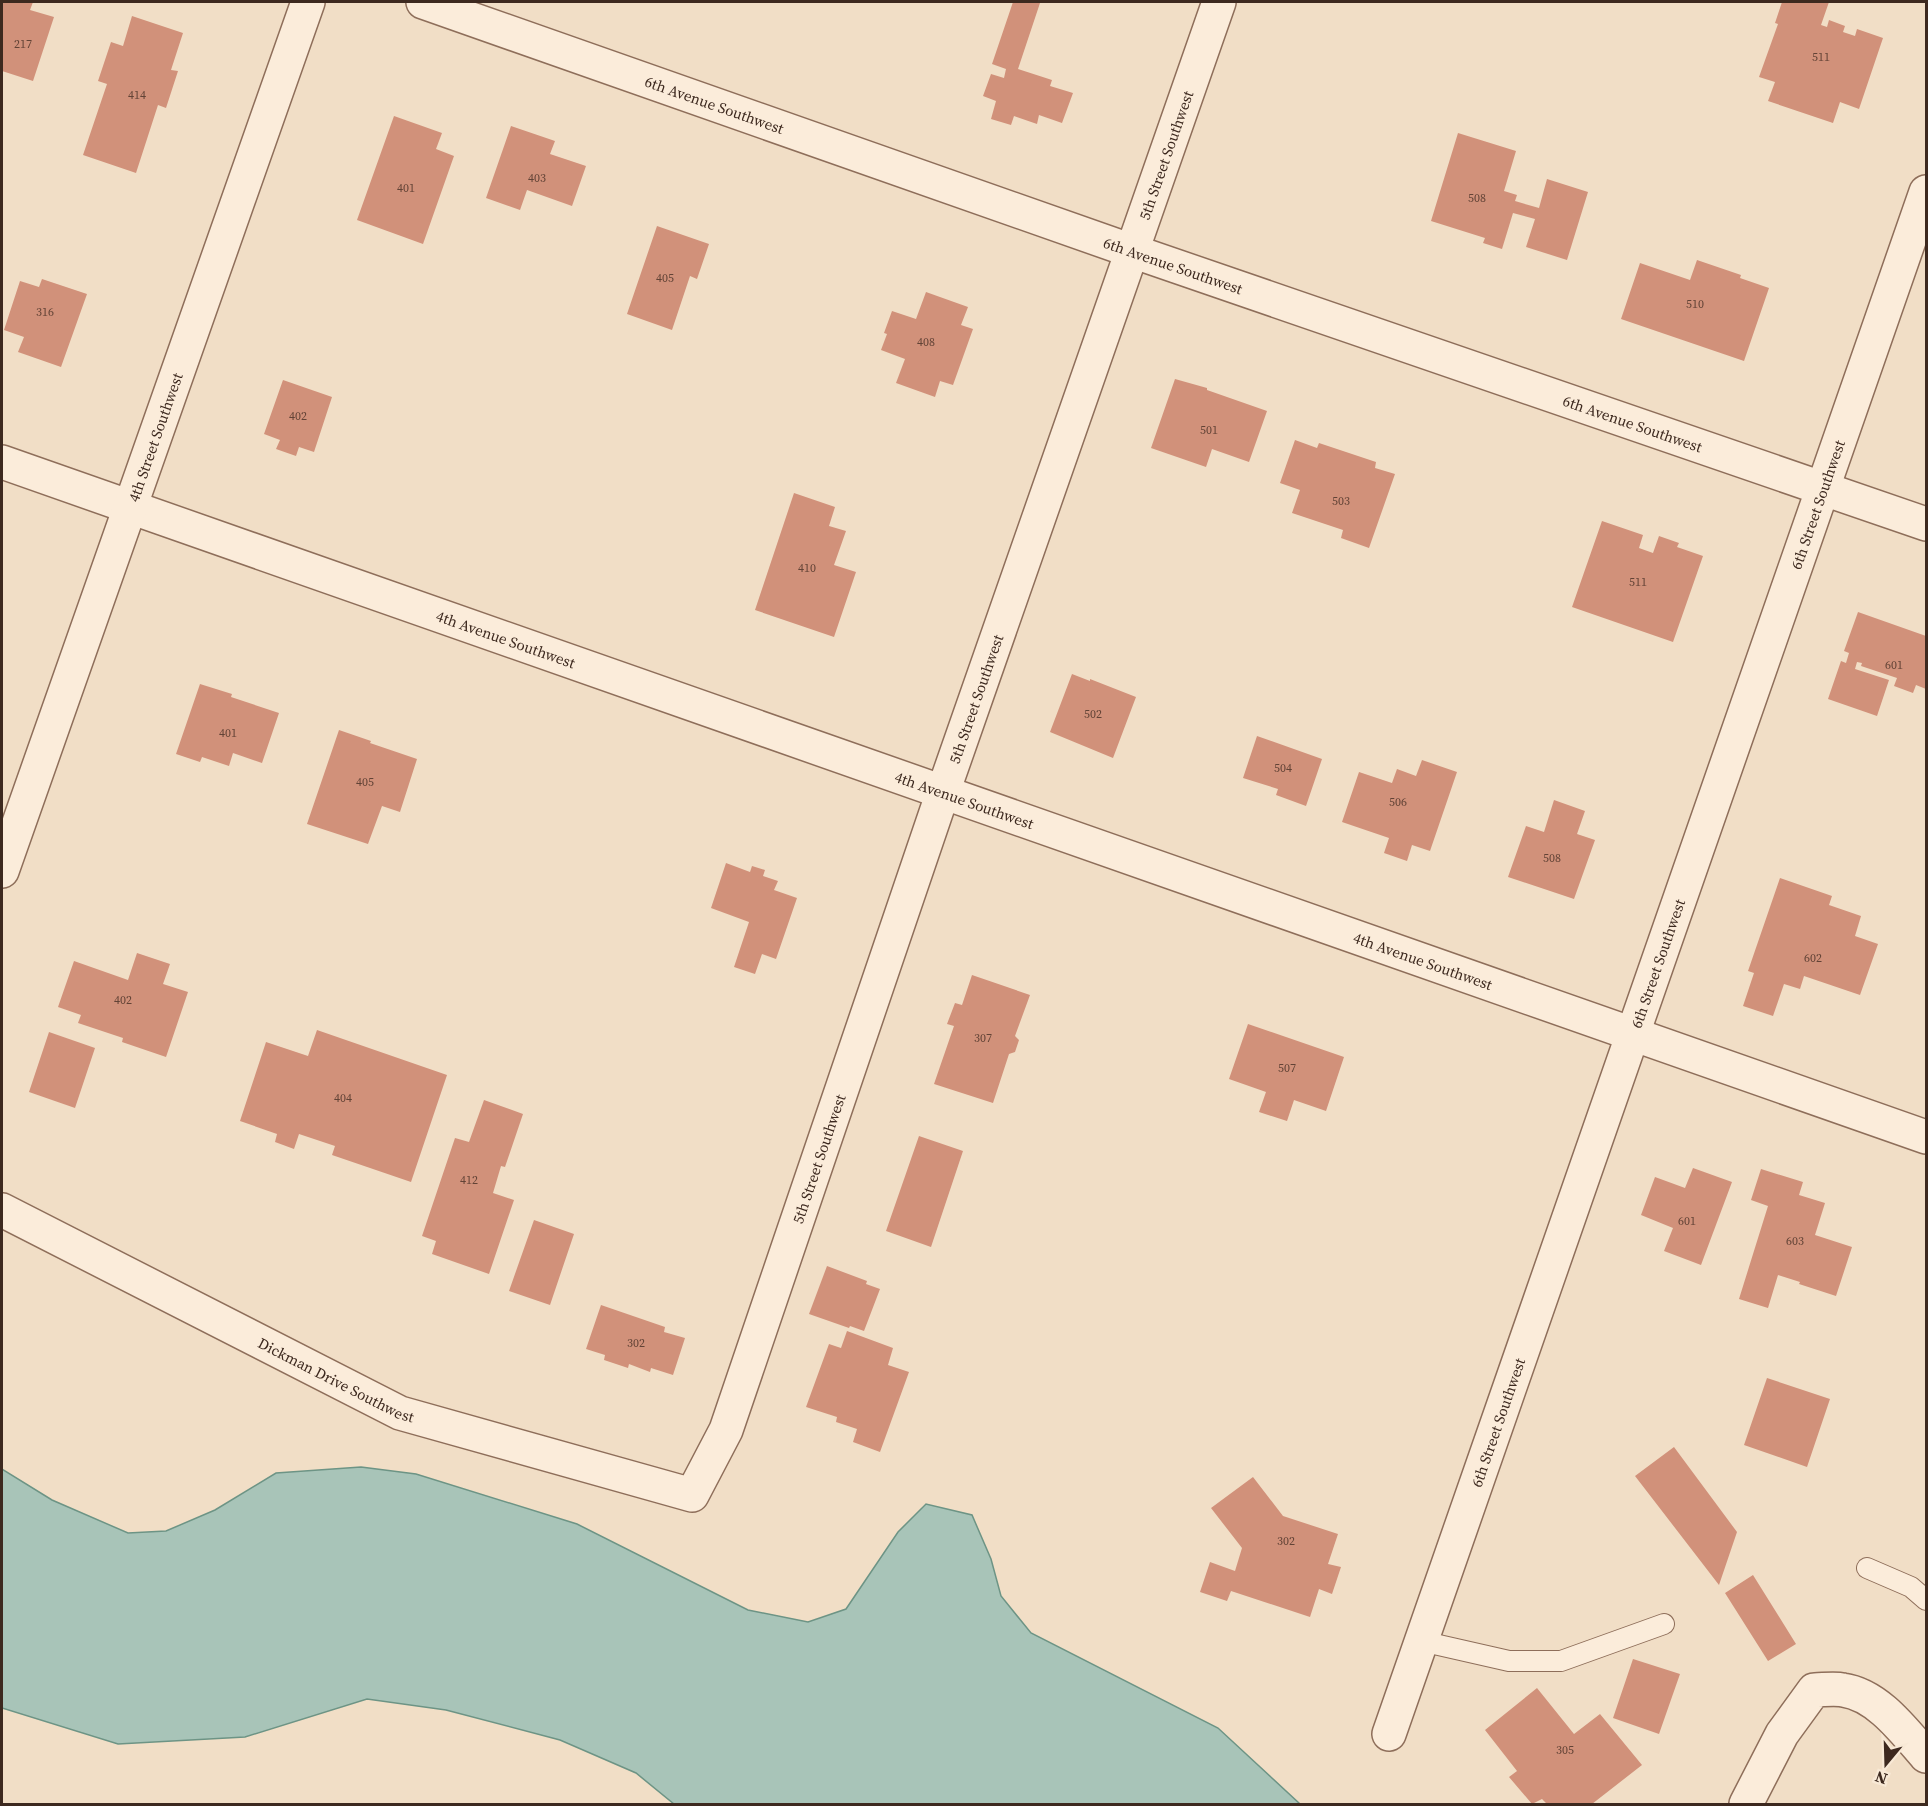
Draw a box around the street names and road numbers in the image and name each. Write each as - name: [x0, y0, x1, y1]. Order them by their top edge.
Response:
- street label: 6th Avenue Southwest: [642, 70, 787, 139]
- street label: 5th Street Southwest: [1133, 88, 1198, 222]
- street label: 6th Avenue Southwest: [1101, 231, 1246, 299]
- street label: 4th Street Southwest: [122, 370, 187, 504]
- street label: 6th Avenue Southwest: [1560, 390, 1705, 457]
- street label: 6th Street Southwest: [1785, 437, 1849, 572]
- street label: 4th Avenue Southwest: [434, 605, 578, 673]
- street label: 5th Street Southwest: [943, 631, 1008, 766]
- street label: 4th Avenue Southwest: [892, 766, 1037, 834]
- street label: 6th Street Southwest: [1625, 896, 1690, 1031]
- street label: 4th Avenue Southwest: [1351, 926, 1496, 995]
- street label: 5th Street Southwest: [787, 1091, 850, 1226]
- street label: Dickman Drive Southwest: [255, 1332, 417, 1427]
- street label: 6th Street Southwest: [1465, 1355, 1530, 1490]

